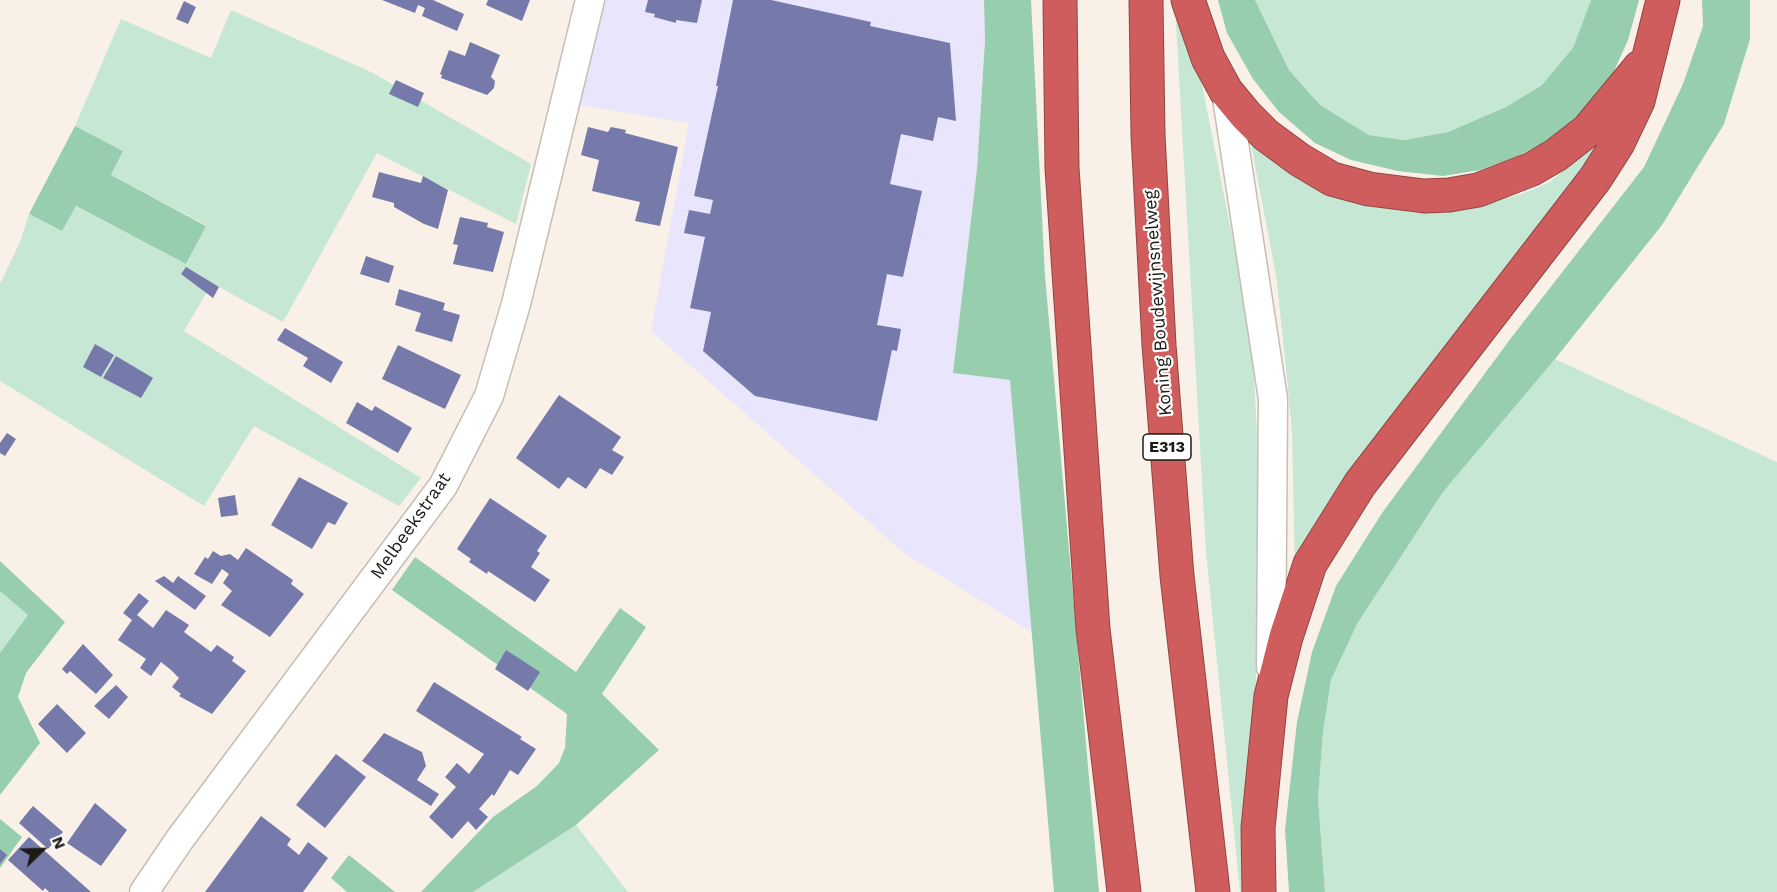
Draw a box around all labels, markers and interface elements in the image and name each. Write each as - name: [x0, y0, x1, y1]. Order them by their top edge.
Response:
- street label: Koning Boudewijnsnelweg: [1139, 189, 1177, 417]
- road number: E313: [1143, 434, 1191, 460]
- street label: Melbeekstraat: [366, 469, 456, 583]
- north arrow: [12, 820, 72, 880]
- text: N: [48, 834, 70, 852]

